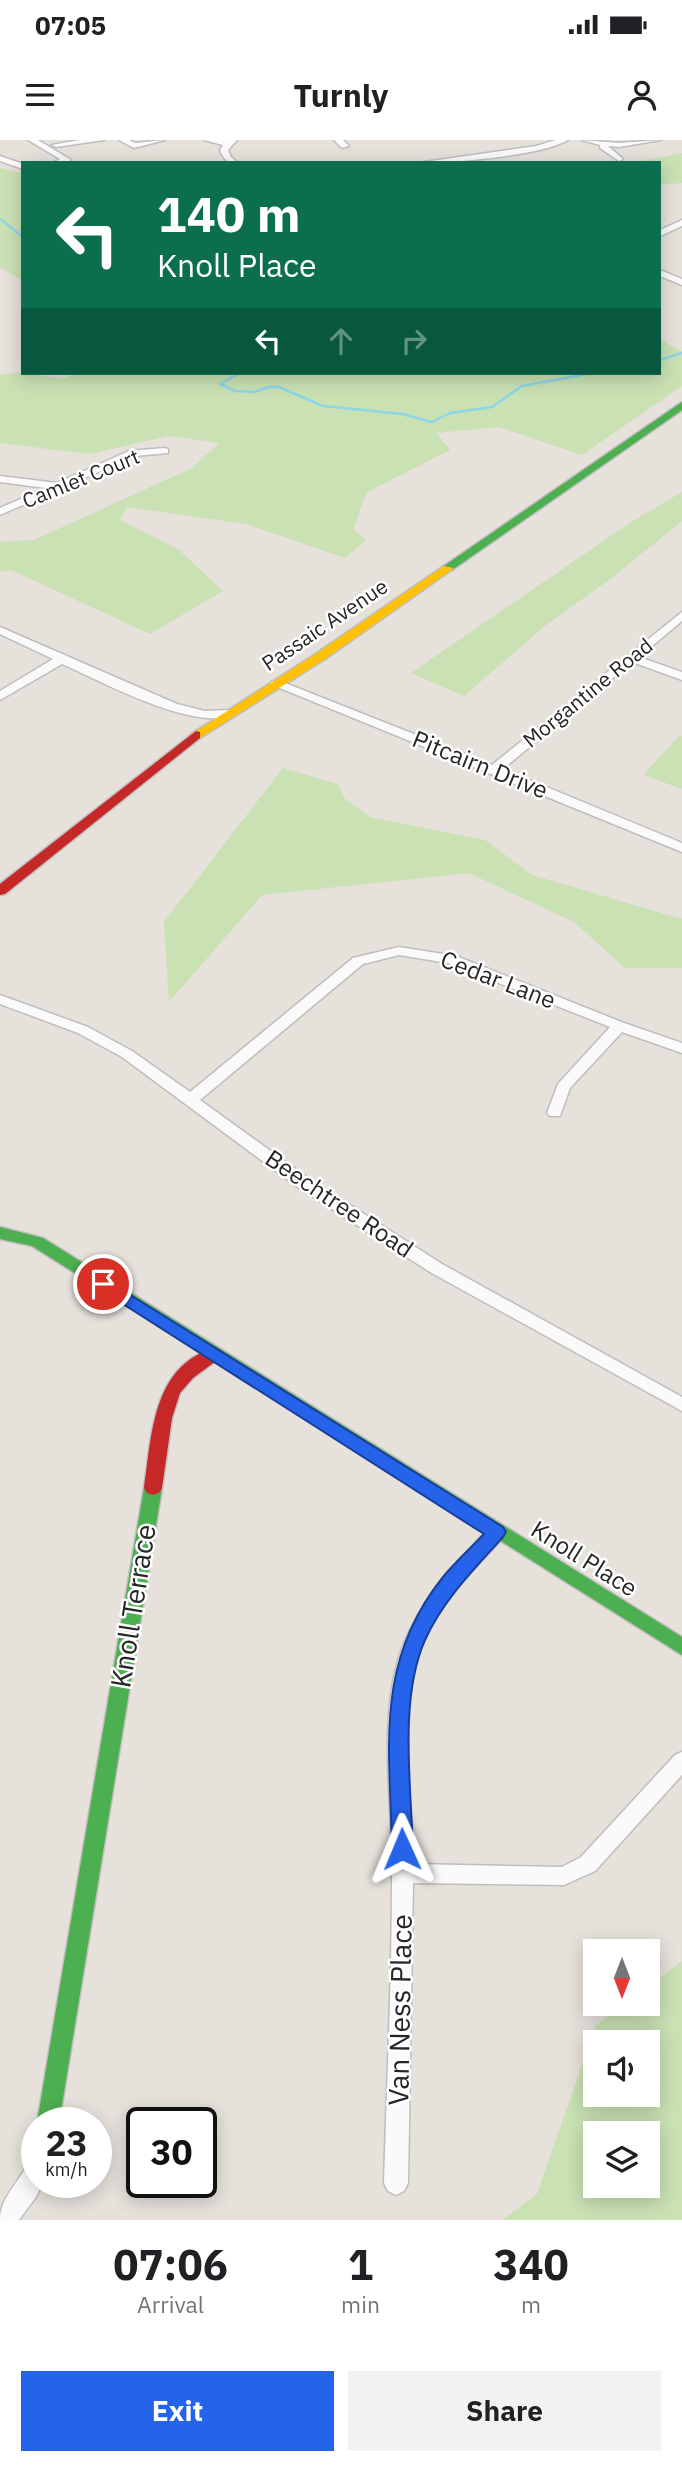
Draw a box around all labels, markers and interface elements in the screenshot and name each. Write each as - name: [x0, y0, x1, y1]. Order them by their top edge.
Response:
- text: 07:05: [35, 8, 106, 42]
- text: Turnly: [294, 74, 388, 116]
- icon: menu: [21, 76, 59, 114]
- icon: person: [623, 76, 661, 114]
- text: 140 m: [157, 182, 301, 245]
- icon: left: [42, 189, 133, 280]
- text: Knoll Place: [157, 244, 317, 286]
- icon: left: [249, 322, 287, 360]
- icon: ahead: [322, 322, 360, 360]
- icon: right: [395, 322, 433, 360]
- street label: Camlet Court: [18, 442, 143, 514]
- street label: Passaic Avenue: [256, 572, 393, 677]
- street label: Morgantine Road: [517, 631, 658, 753]
- street label: Pitcairn Drive: [408, 722, 553, 806]
- street label: Cedar Lane: [436, 942, 561, 1016]
- street label: Beechtree Road: [259, 1142, 420, 1265]
- pin: [73, 1254, 133, 1314]
- icon: arrive: [84, 1265, 122, 1303]
- street label: Knoll Place: [525, 1513, 644, 1603]
- street label: Knoll Terrace: [101, 1522, 164, 1690]
- position arrow: [365, 1812, 439, 1886]
- street label: Van Ness Place: [379, 1914, 420, 2106]
- north arrow: [583, 1939, 660, 2016]
- map controls: [583, 1939, 660, 2198]
- button: sound: [583, 2030, 660, 2107]
- speed limit sign: 30: [126, 2107, 217, 2198]
- text: 23: [45, 2120, 88, 2166]
- button: layers: [583, 2121, 660, 2198]
- text: km/h: [45, 2158, 88, 2181]
- text: 07:06: [113, 2237, 228, 2292]
- text: 1: [348, 2237, 373, 2292]
- text: 340: [493, 2237, 569, 2292]
- text: Arrival: [137, 2289, 204, 2319]
- text: min: [341, 2289, 380, 2319]
- text: m: [521, 2289, 541, 2319]
- button: Exit: [21, 2371, 334, 2451]
- button: Share: [348, 2371, 661, 2451]

